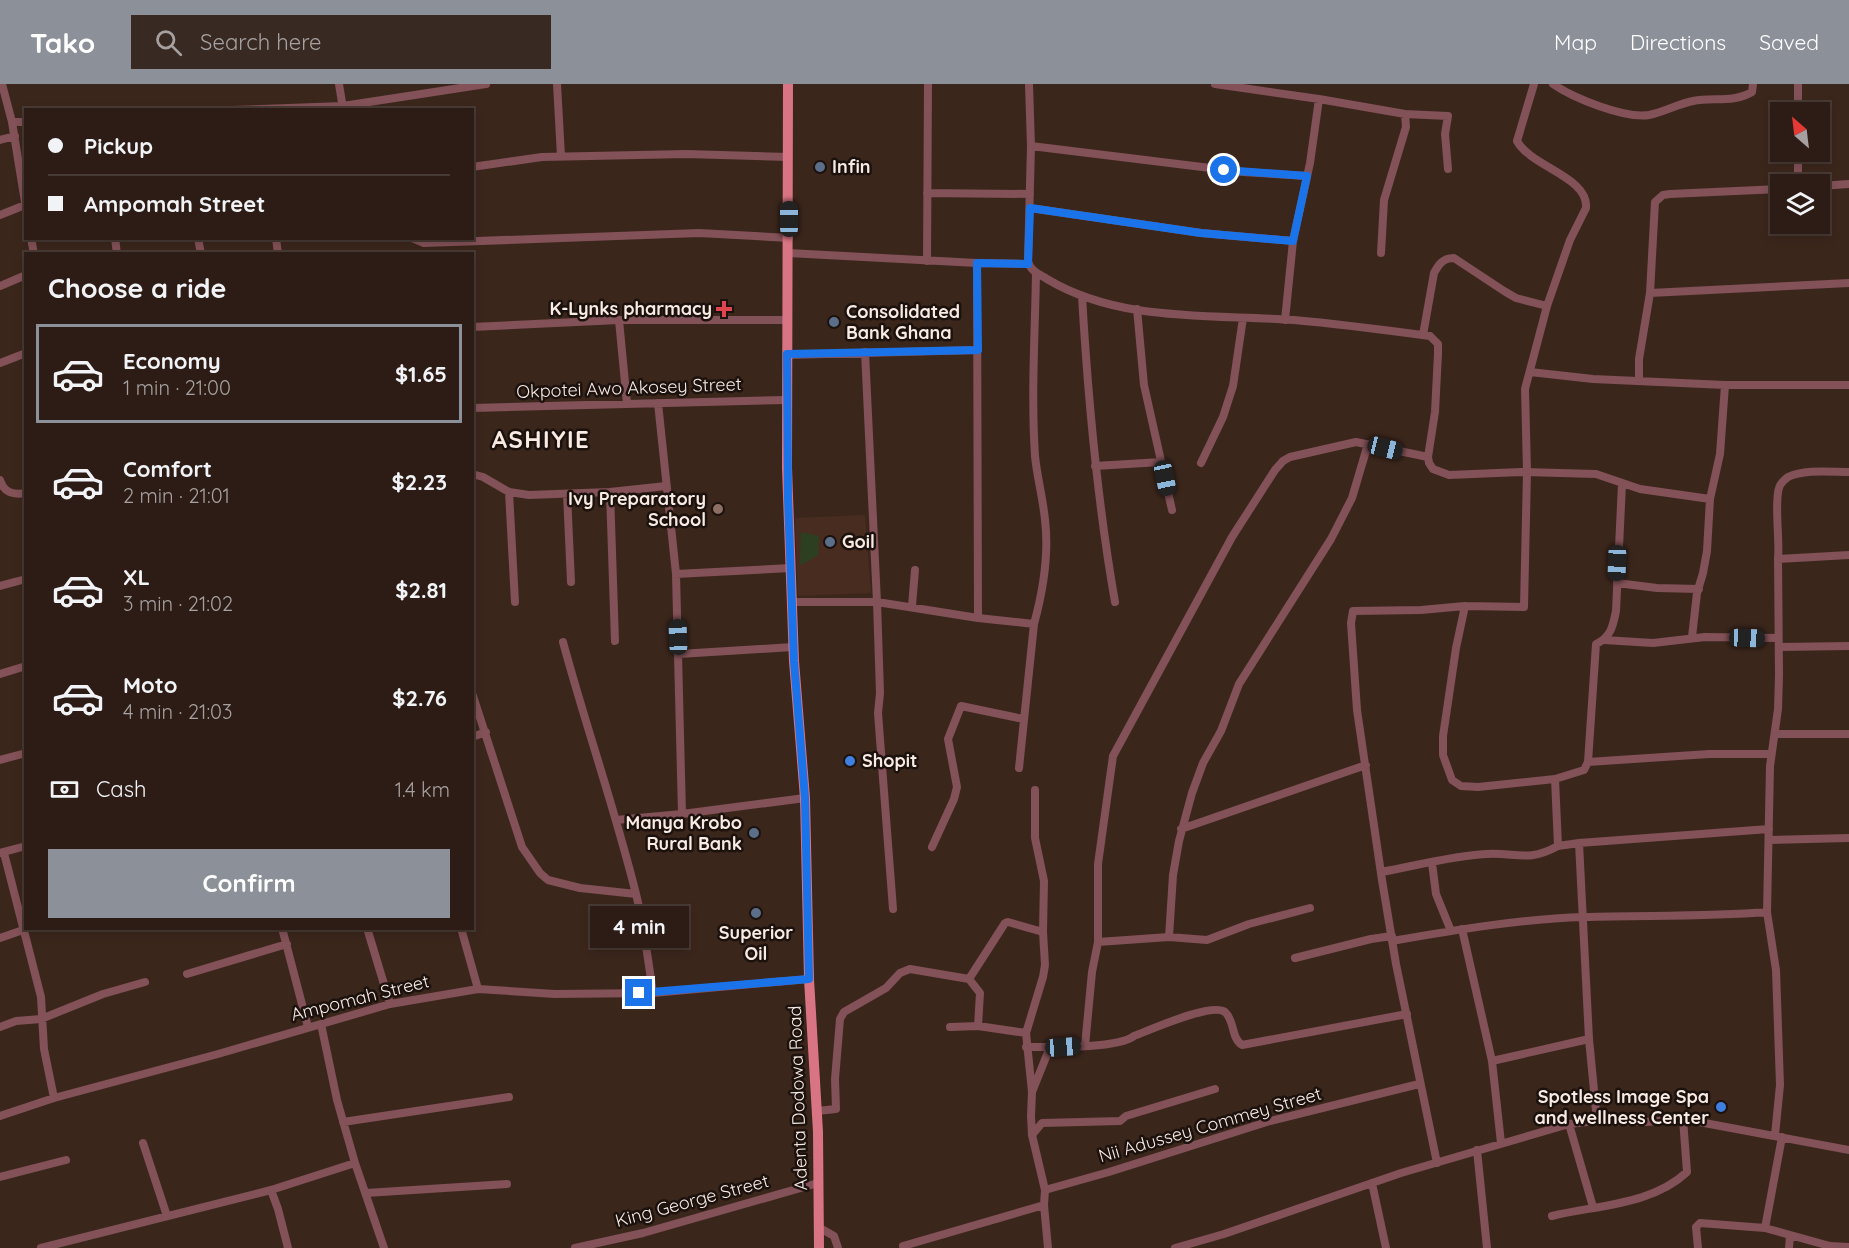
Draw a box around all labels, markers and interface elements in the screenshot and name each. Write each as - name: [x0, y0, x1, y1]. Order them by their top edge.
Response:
- search box: [131, 15, 551, 69]
- text: Tako: [30, 25, 95, 60]
- icon: search: [152, 26, 185, 59]
- text: Search here: [200, 28, 322, 56]
- text: Map: [1554, 29, 1597, 55]
- text: Directions: [1630, 29, 1726, 55]
- text: Saved: [1759, 29, 1819, 55]
- north arrow: [1770, 102, 1830, 162]
- map controls: [1770, 102, 1830, 234]
- text: Pickup: [84, 132, 153, 160]
- place label: Infin: [832, 155, 871, 178]
- route start: [1210, 156, 1237, 183]
- marker: Infin: [813, 160, 827, 174]
- button: layers: [1770, 174, 1830, 234]
- text: Ampomah Street: [84, 190, 265, 218]
- car: [780, 201, 798, 237]
- text: Choose a ride: [48, 271, 226, 305]
- place label: K-Lynks pharmacy: [549, 297, 712, 320]
- place label: Consolidated Bank Ghana: [846, 300, 960, 344]
- marker: K-Lynks pharmacy: [717, 302, 731, 316]
- marker: Consolidated Bank Ghana: [827, 315, 841, 329]
- icon: car: [51, 347, 105, 401]
- text: Economy: [123, 347, 221, 375]
- text: $1.65: [395, 360, 447, 388]
- street label: Okpotei Awo Akosey Street: [516, 372, 742, 403]
- text: 1 min · 21:00: [123, 375, 231, 400]
- district label: ASHIYIE: [492, 424, 590, 454]
- car: [1365, 435, 1405, 461]
- icon: car: [51, 455, 105, 509]
- text: Comfort: [123, 455, 212, 483]
- car: [1152, 459, 1178, 497]
- text: $2.23: [392, 468, 447, 496]
- text: 2 min · 21:01: [123, 483, 230, 508]
- place label: Ivy Preparatory School: [568, 487, 706, 531]
- marker: Ivy Preparatory School: [711, 502, 725, 516]
- place label: Goil: [842, 530, 875, 553]
- marker: Goil: [823, 535, 837, 549]
- car: [1607, 545, 1627, 581]
- icon: car: [51, 563, 105, 617]
- text: XL: [123, 563, 150, 591]
- text: $2.81: [395, 576, 447, 604]
- text: 3 min · 21:02: [123, 591, 233, 616]
- car: [668, 619, 688, 655]
- car: [1729, 628, 1765, 648]
- icon: car: [51, 671, 105, 725]
- text: Moto: [123, 671, 177, 699]
- text: $2.76: [392, 684, 447, 712]
- text: 4 min · 21:03: [123, 699, 233, 724]
- place label: Shopit: [862, 749, 917, 772]
- marker: Shopit: [843, 754, 857, 768]
- icon: cash: [48, 773, 81, 806]
- text: Cash: [96, 775, 147, 803]
- text: 1.4 km: [395, 777, 450, 802]
- place label: Manya Krobo Rural Bank: [626, 811, 742, 855]
- marker: Manya Krobo Rural Bank: [747, 826, 761, 840]
- button: Confirm: [48, 849, 450, 918]
- callout: 4 min: [590, 906, 688, 948]
- marker: Superior Oil: [749, 906, 763, 920]
- text: 4 min: [613, 914, 666, 939]
- place label: Superior Oil: [719, 921, 793, 965]
- street label: Ampomah Street: [288, 969, 431, 1026]
- route end: [625, 979, 652, 1006]
- street label: Adenta Dodowa Road: [783, 1005, 812, 1191]
- car: [1044, 1037, 1082, 1057]
- street label: Nii Adussey Commey Street: [1096, 1082, 1324, 1167]
- place label: Spotless Image Spa and wellness Center: [1534, 1085, 1709, 1129]
- marker: Spotless Image Spa and wellness Center: [1714, 1100, 1728, 1114]
- street label: King George Street: [613, 1169, 771, 1232]

